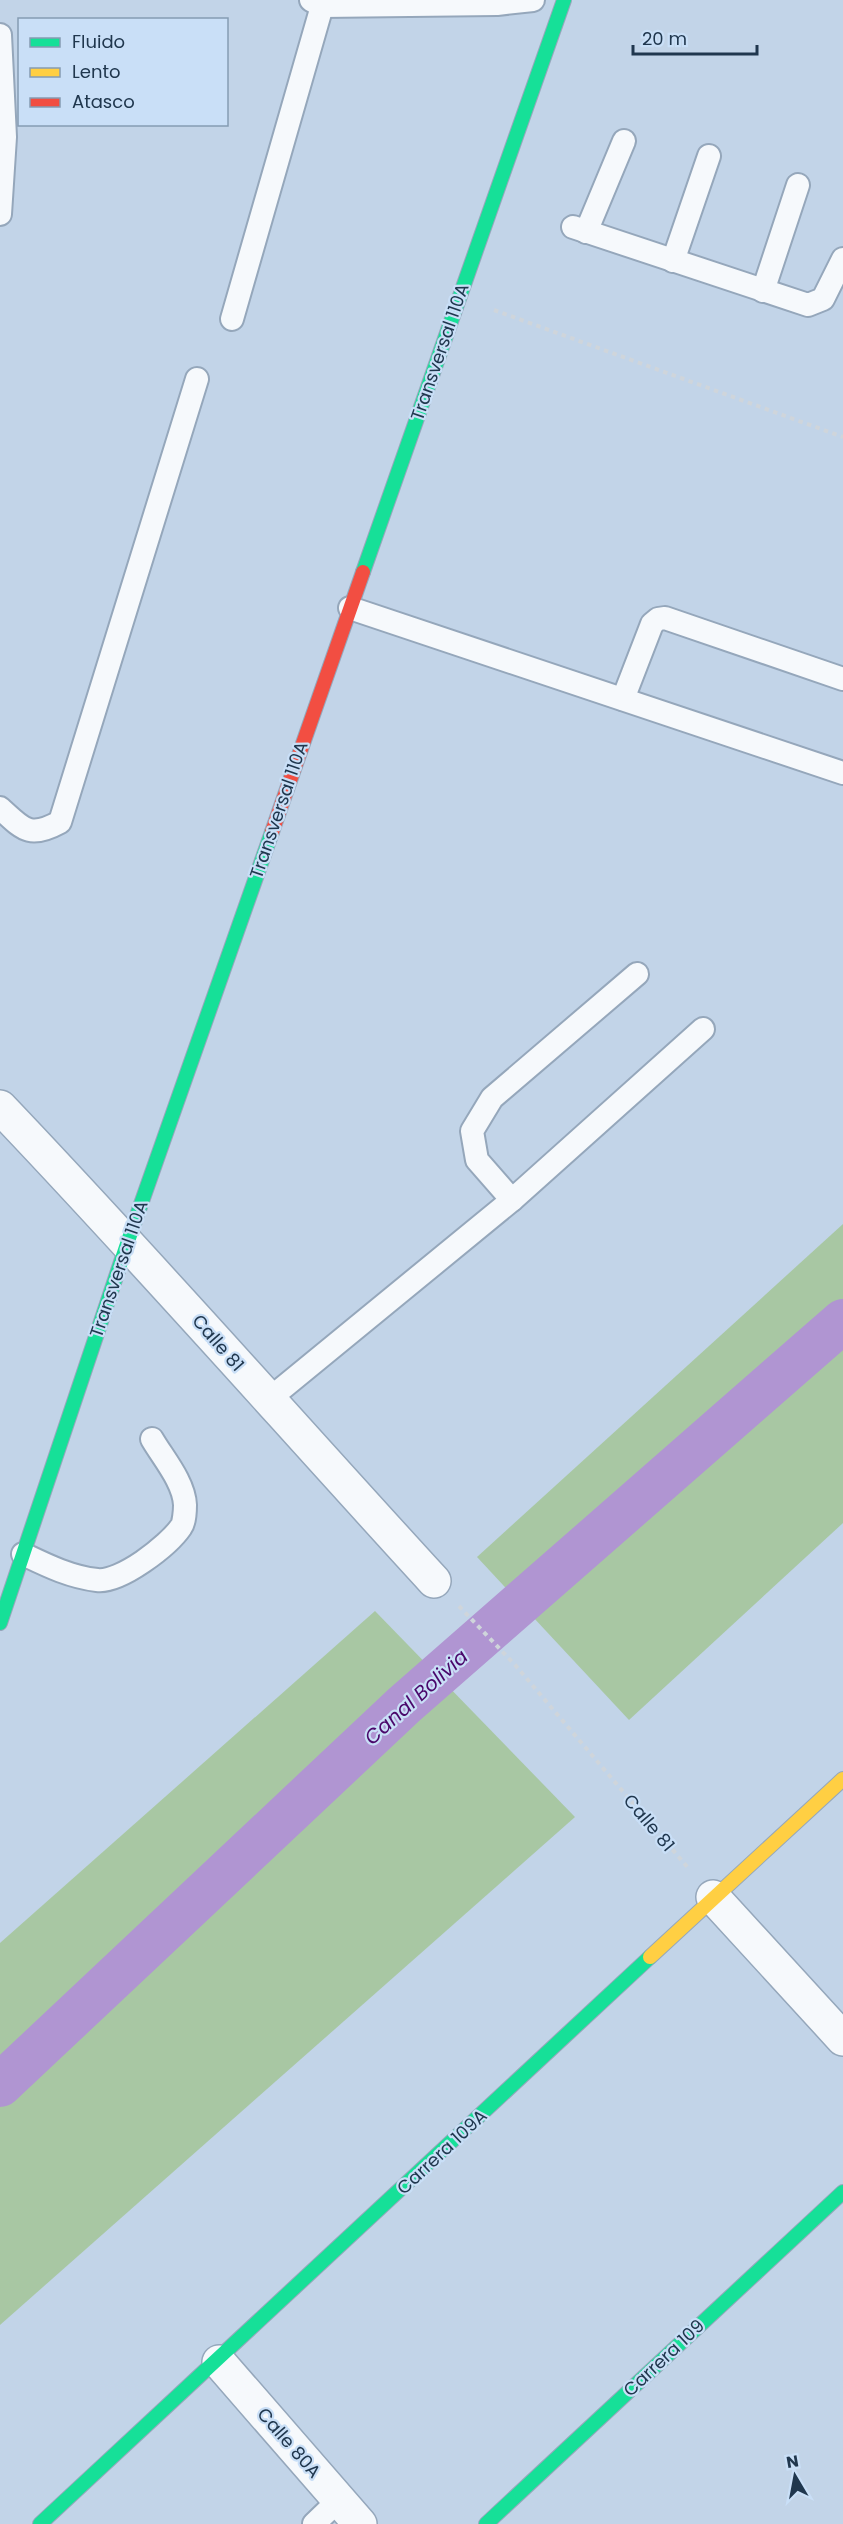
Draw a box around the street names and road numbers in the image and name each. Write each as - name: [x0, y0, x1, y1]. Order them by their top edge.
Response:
- street label: Transversal 110A: [404, 280, 475, 424]
- street label: Transversal 110A: [243, 738, 314, 882]
- street label: Transversal 110A: [83, 1197, 154, 1341]
- street label: Calle 81: [187, 1309, 250, 1377]
- street label: Calle 81: [618, 1789, 681, 1857]
- street label: Carrera 109A: [391, 2103, 492, 2200]
- street label: Carrera 109: [618, 2313, 710, 2402]
- street label: Calle 80A: [252, 2402, 327, 2483]

